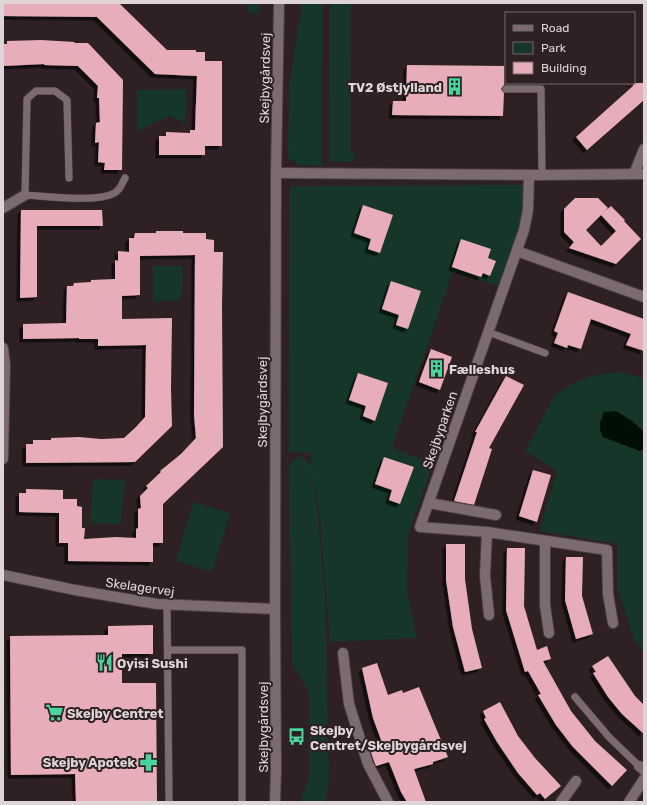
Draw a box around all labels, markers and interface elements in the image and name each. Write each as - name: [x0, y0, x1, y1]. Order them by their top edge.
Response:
- legend: [505, 12, 635, 84]
- text: Road: [541, 21, 569, 35]
- street label: Skejbygårdsvej: [257, 32, 274, 124]
- text: Park: [541, 41, 567, 55]
- text: Building: [541, 61, 587, 75]
- building icon: TV2 Østjylland: [445, 77, 465, 97]
- place label: TV2 Østjylland: [348, 80, 442, 95]
- street label: Skejbygårdsvej: [255, 357, 271, 447]
- building icon: Fælleshus: [426, 359, 446, 379]
- place label: Fælleshus: [449, 362, 515, 377]
- street label: Skejbyparken: [420, 389, 460, 471]
- street label: Skelagervej: [104, 575, 176, 600]
- restaurant icon: Oyisi Sushi: [94, 653, 114, 673]
- place label: Oyisi Sushi: [117, 656, 188, 671]
- street label: Skejbygårdsvej: [256, 682, 272, 772]
- supermarket icon: Skejby Centret: [44, 703, 64, 723]
- place label: Skejby Centret: [67, 706, 164, 721]
- place label: Skejby Centret/Skejbygårdsvej: [310, 723, 467, 753]
- bus stop icon: Skejby Centret/Skejbygårdsvej: [287, 727, 307, 747]
- pharmacy icon: Skejby Apotek: [138, 752, 158, 772]
- place label: Skejby Apotek: [43, 755, 135, 770]

